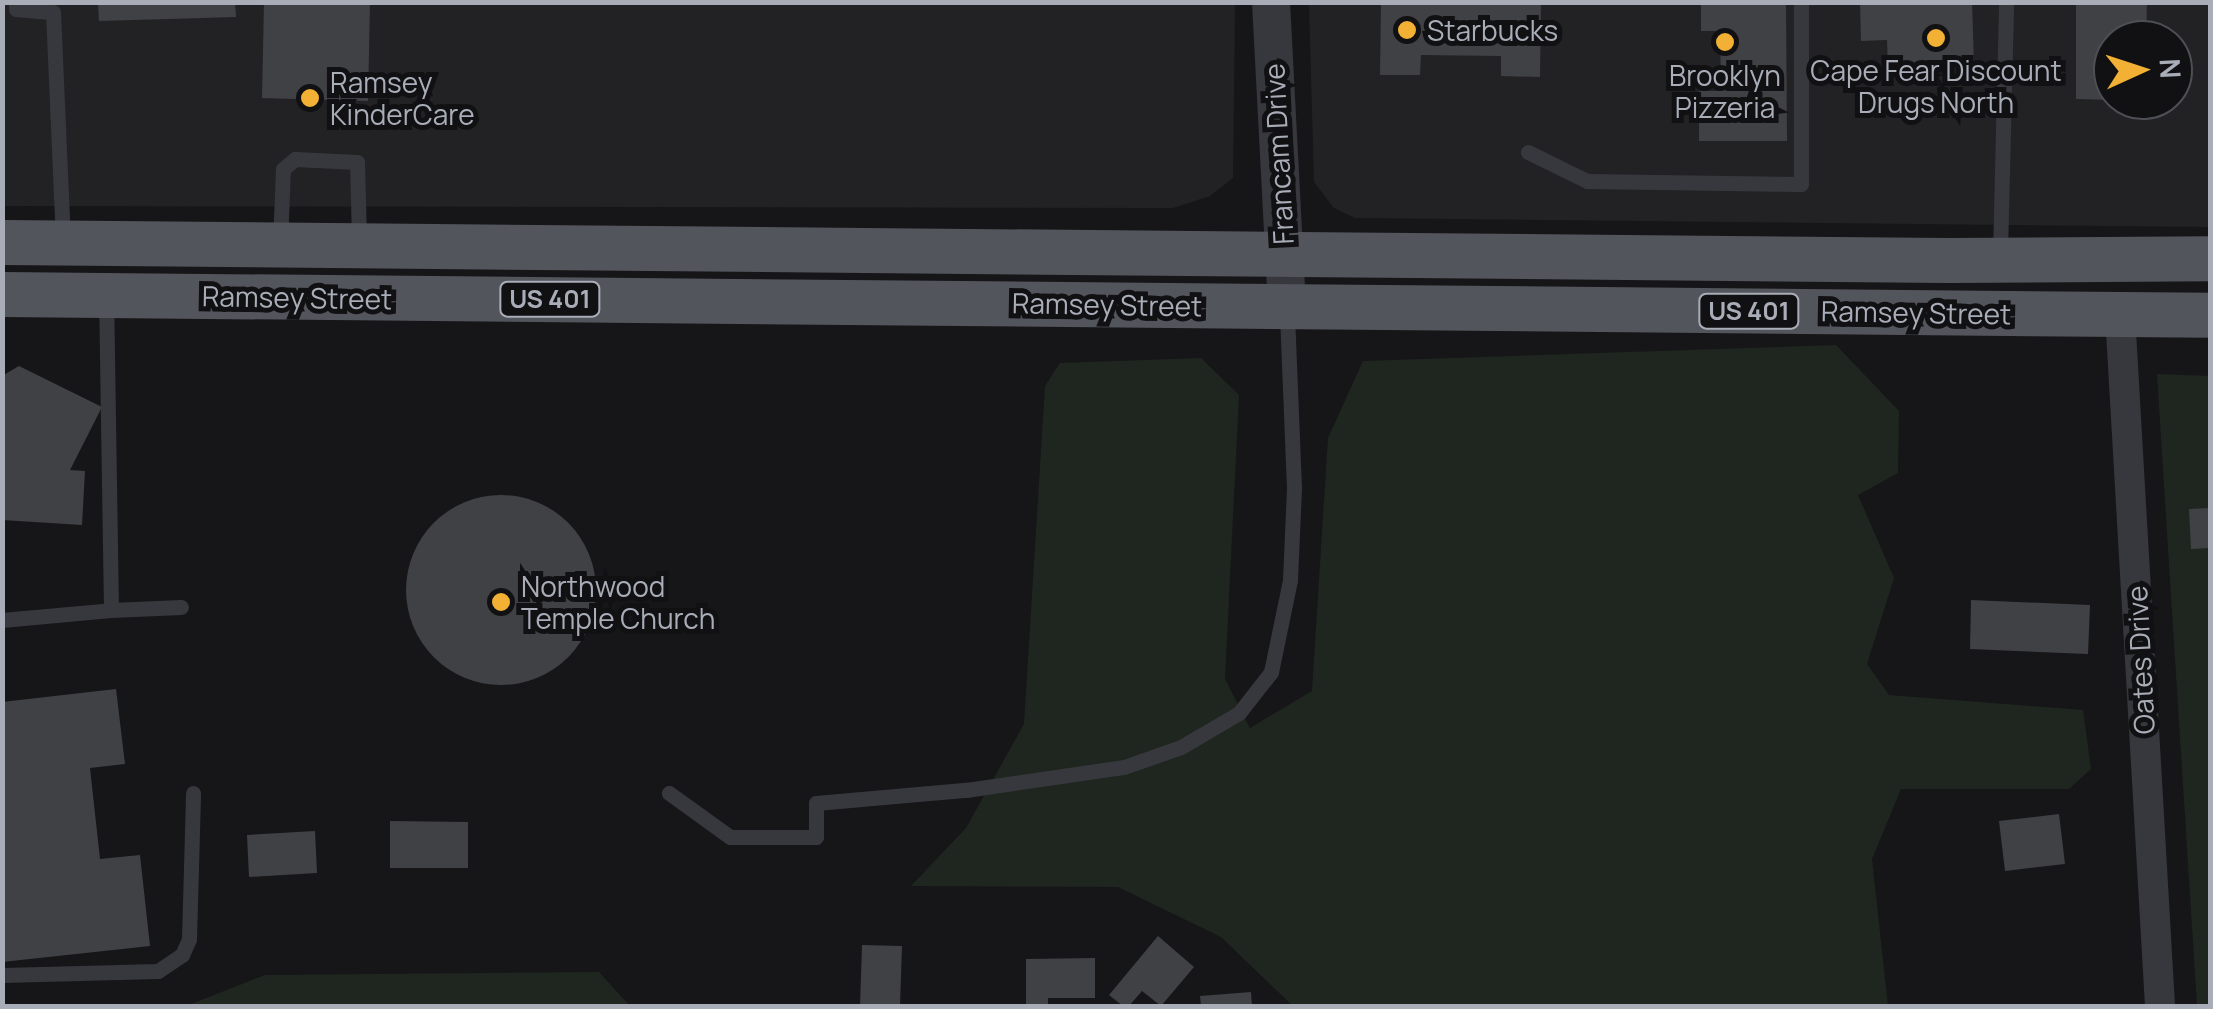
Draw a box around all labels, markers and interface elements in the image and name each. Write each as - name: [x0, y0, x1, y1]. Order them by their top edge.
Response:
- place label: Starbucks: [1427, 13, 1558, 47]
- marker: Starbucks: [1396, 19, 1418, 41]
- north arrow: [2093, 20, 2193, 120]
- marker: Cape Fear Discount Drugs North: [1925, 27, 1947, 49]
- marker: Brooklyn Pizzeria: [1714, 31, 1736, 53]
- place label: Cape Fear Discount Drugs North: [1810, 53, 2062, 119]
- text: N: [2151, 57, 2190, 80]
- place label: Brooklyn Pizzeria: [1669, 58, 1781, 124]
- street label: Francam Drive: [1256, 62, 1300, 246]
- place label: Ramsey KinderCare: [330, 65, 475, 131]
- marker: Ramsey KinderCare: [299, 87, 321, 109]
- street label: Ramsey Street: [202, 279, 392, 315]
- road number: US 401: [498, 279, 602, 319]
- street label: Ramsey Street: [1012, 286, 1202, 322]
- road number: US 401: [1696, 291, 1802, 331]
- street label: Ramsey Street: [1821, 294, 2011, 330]
- place label: Northwood Temple Church: [521, 569, 715, 635]
- street label: Oates Drive: [2119, 585, 2161, 735]
- marker: Northwood Temple Church: [490, 591, 512, 613]

